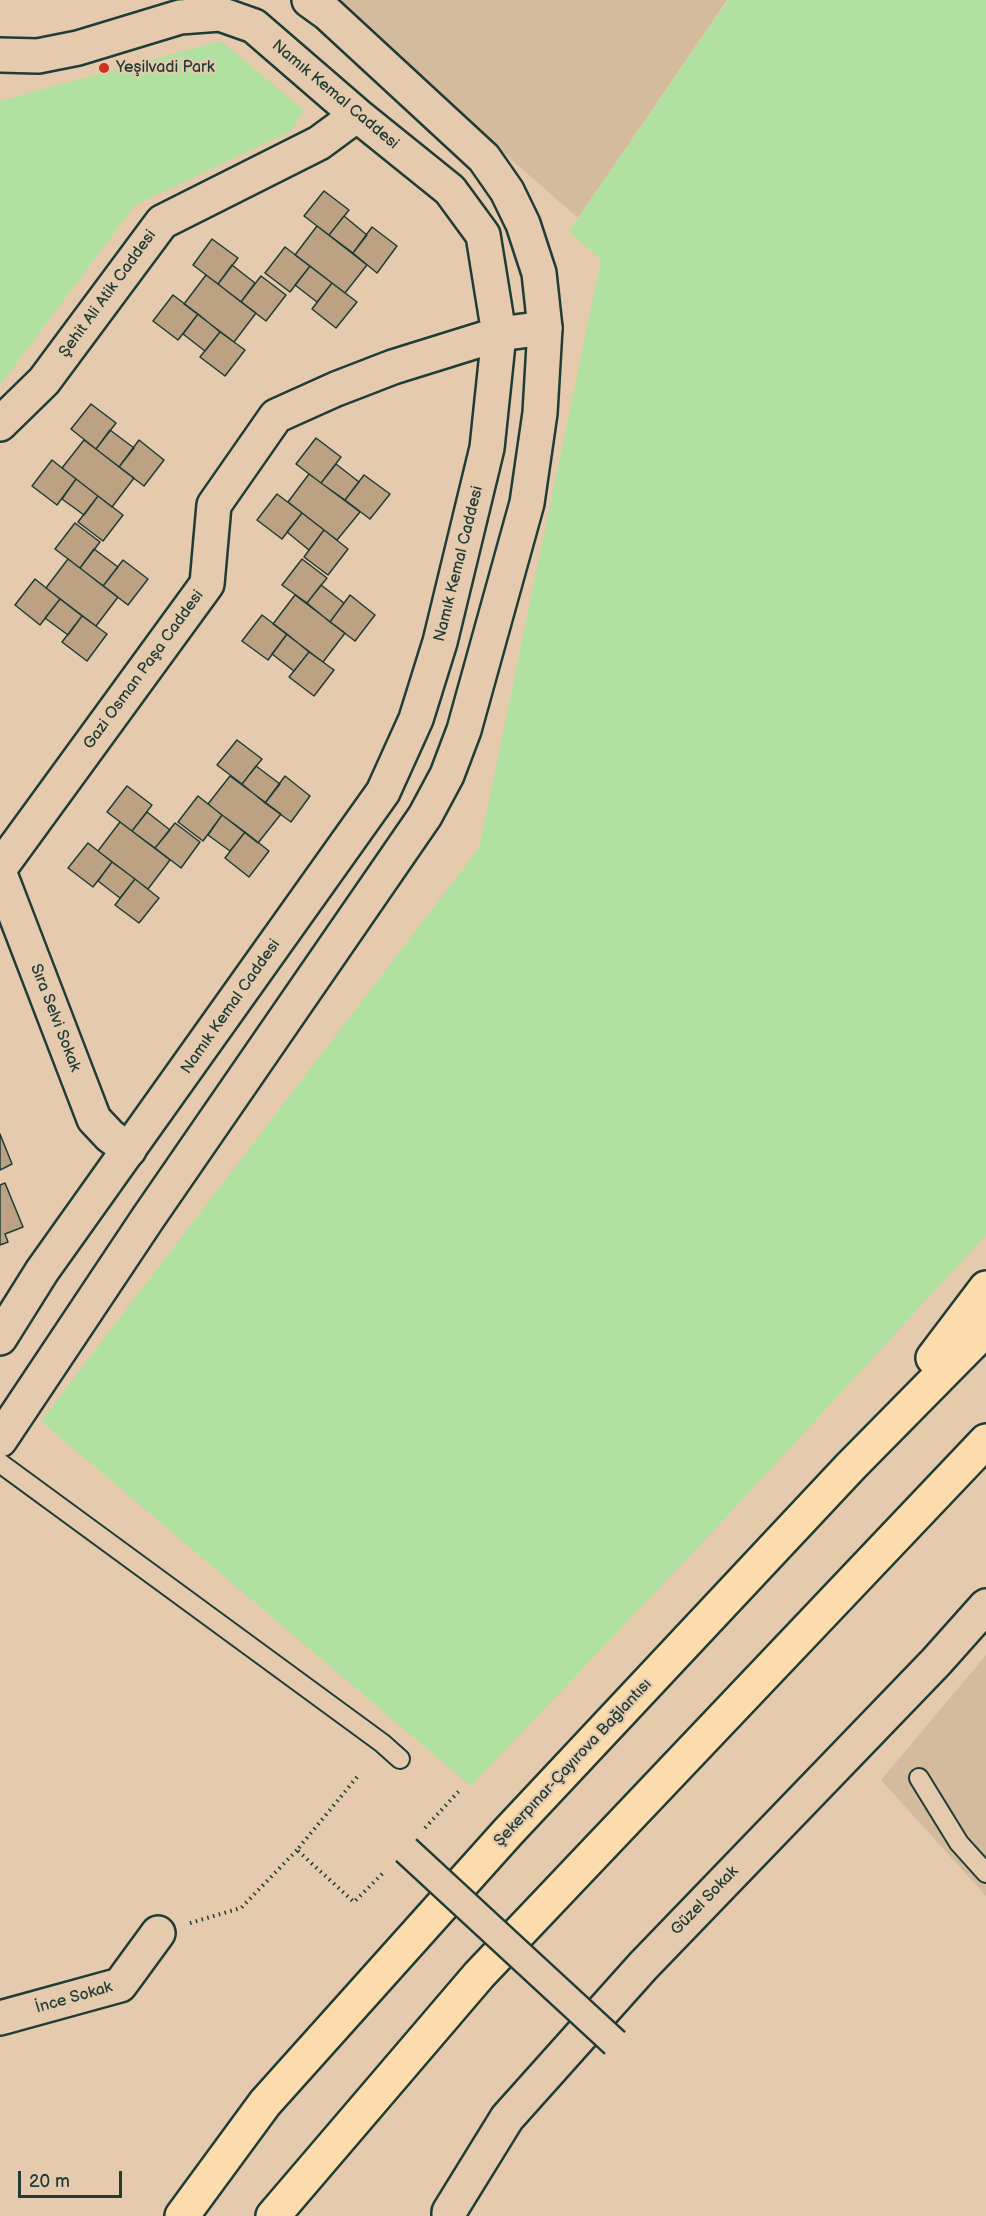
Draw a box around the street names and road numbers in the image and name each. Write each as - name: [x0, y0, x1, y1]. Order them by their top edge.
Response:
- street label: Namık Kemal Caddesi: [268, 36, 402, 154]
- street label: Şehit Ali Atik Caddesi: [55, 227, 161, 361]
- street label: Namık Kemal Caddesi: [430, 484, 488, 644]
- street label: Gazi Osman Paşa Caddesi: [80, 587, 208, 753]
- street label: Namık Kemal Caddesi: [177, 936, 285, 1078]
- street label: Sıra Selvi Sokak: [26, 961, 84, 1075]
- street label: Şekerpınar-Çayırova Bağlantısı: [490, 1675, 656, 1851]
- street label: Güzel Sokak: [667, 1862, 743, 1940]
- street label: İnce Sokak: [33, 1978, 115, 2018]

